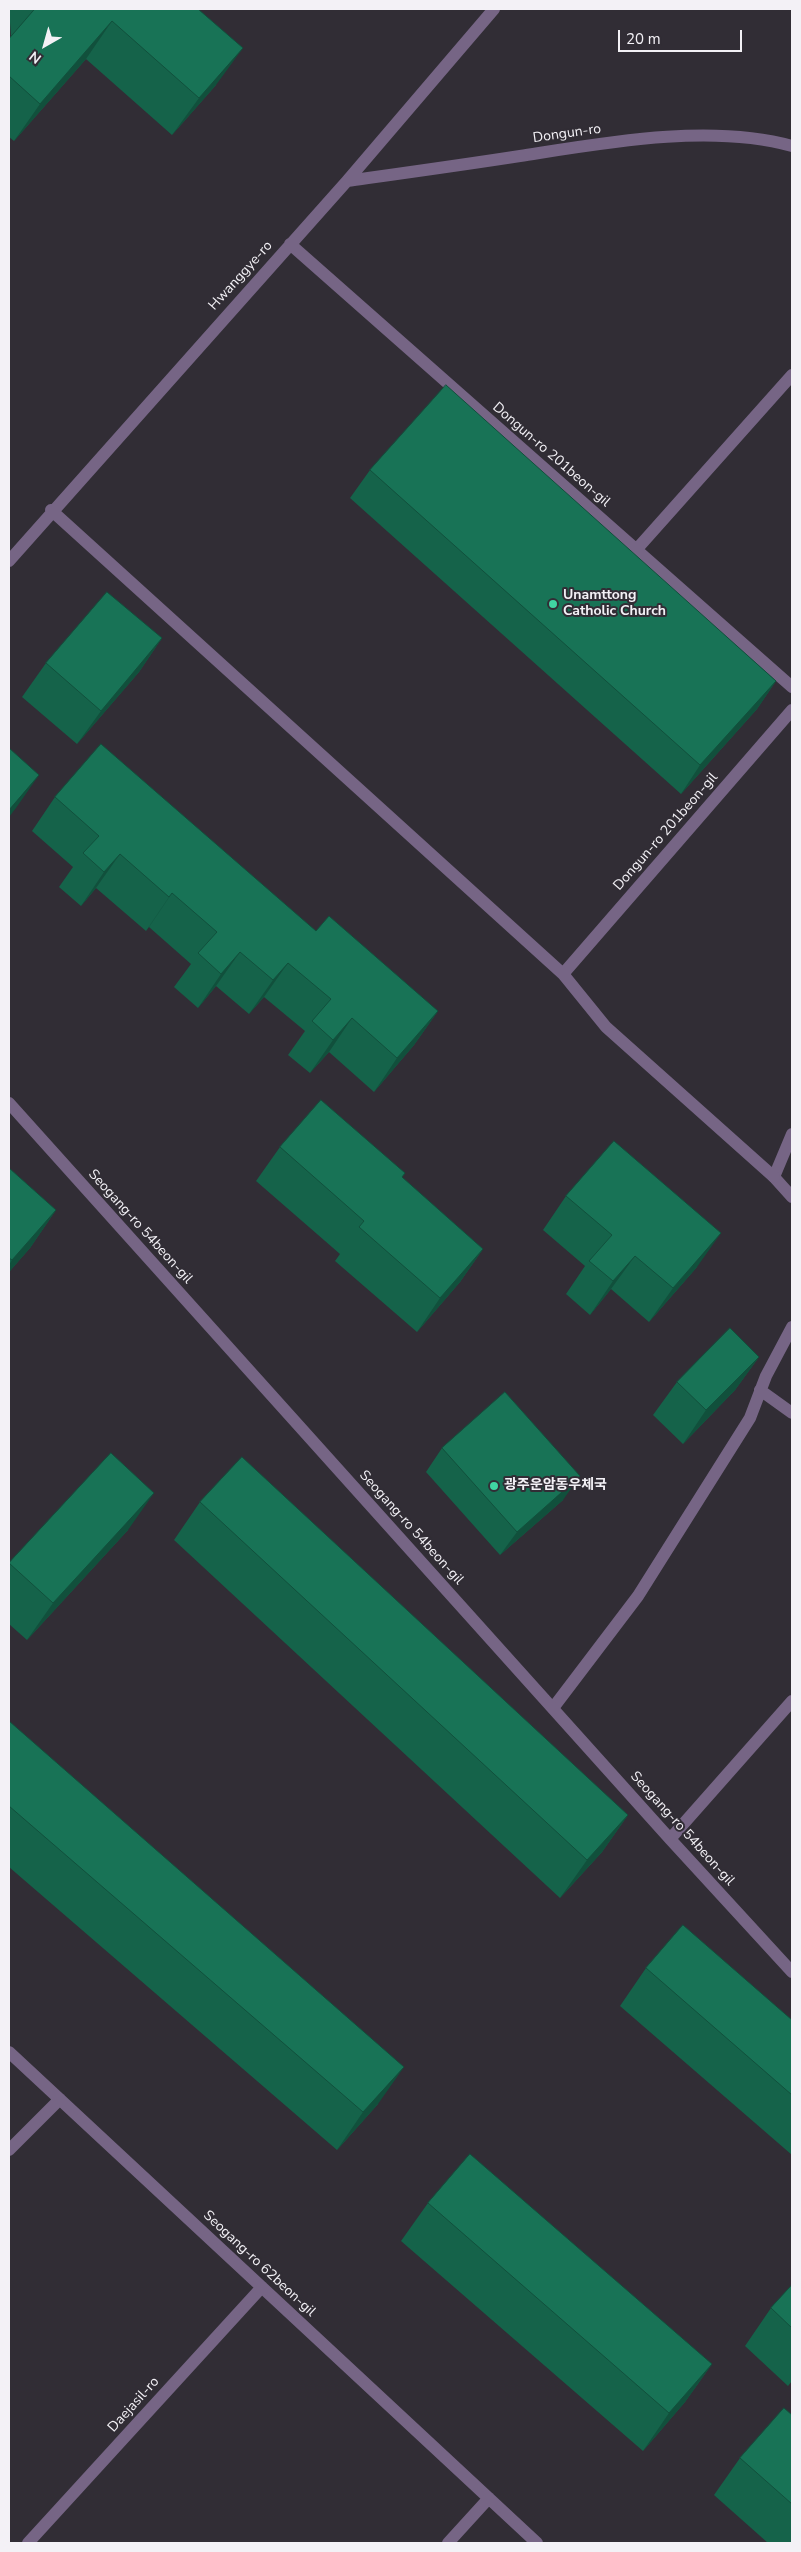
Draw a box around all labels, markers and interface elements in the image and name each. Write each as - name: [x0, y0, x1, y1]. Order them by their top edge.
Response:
- north arrow: [20, 20, 70, 70]
- scale bar: [621, 20, 745, 52]
- text: 20 m: [626, 29, 661, 49]
- text: N: [25, 47, 45, 68]
- street label: Dongun-ro: [532, 121, 602, 147]
- street label: Hwanggye-ro: [206, 238, 276, 314]
- street label: Dongun-ro 201beon-gil: [489, 399, 613, 511]
- place label: Unamttong Catholic Church: [563, 588, 666, 620]
- marker: Unamttong Catholic Church: [547, 598, 559, 610]
- street label: Dongun-ro 201beon-gil: [610, 770, 722, 894]
- street label: Seogang-ro 54beon-gil: [84, 1166, 196, 1288]
- street label: Seogang-ro 54beon-gil: [355, 1467, 467, 1589]
- place label: 광주운암동우체국: [504, 1478, 607, 1494]
- marker: 광주운암동우체국: [488, 1480, 500, 1492]
- street label: Seogang-ro 54beon-gil: [626, 1768, 738, 1890]
- street label: Seogang-ro 62beon-gil: [199, 2207, 319, 2321]
- street label: Daejasil-ro: [105, 2374, 163, 2436]

